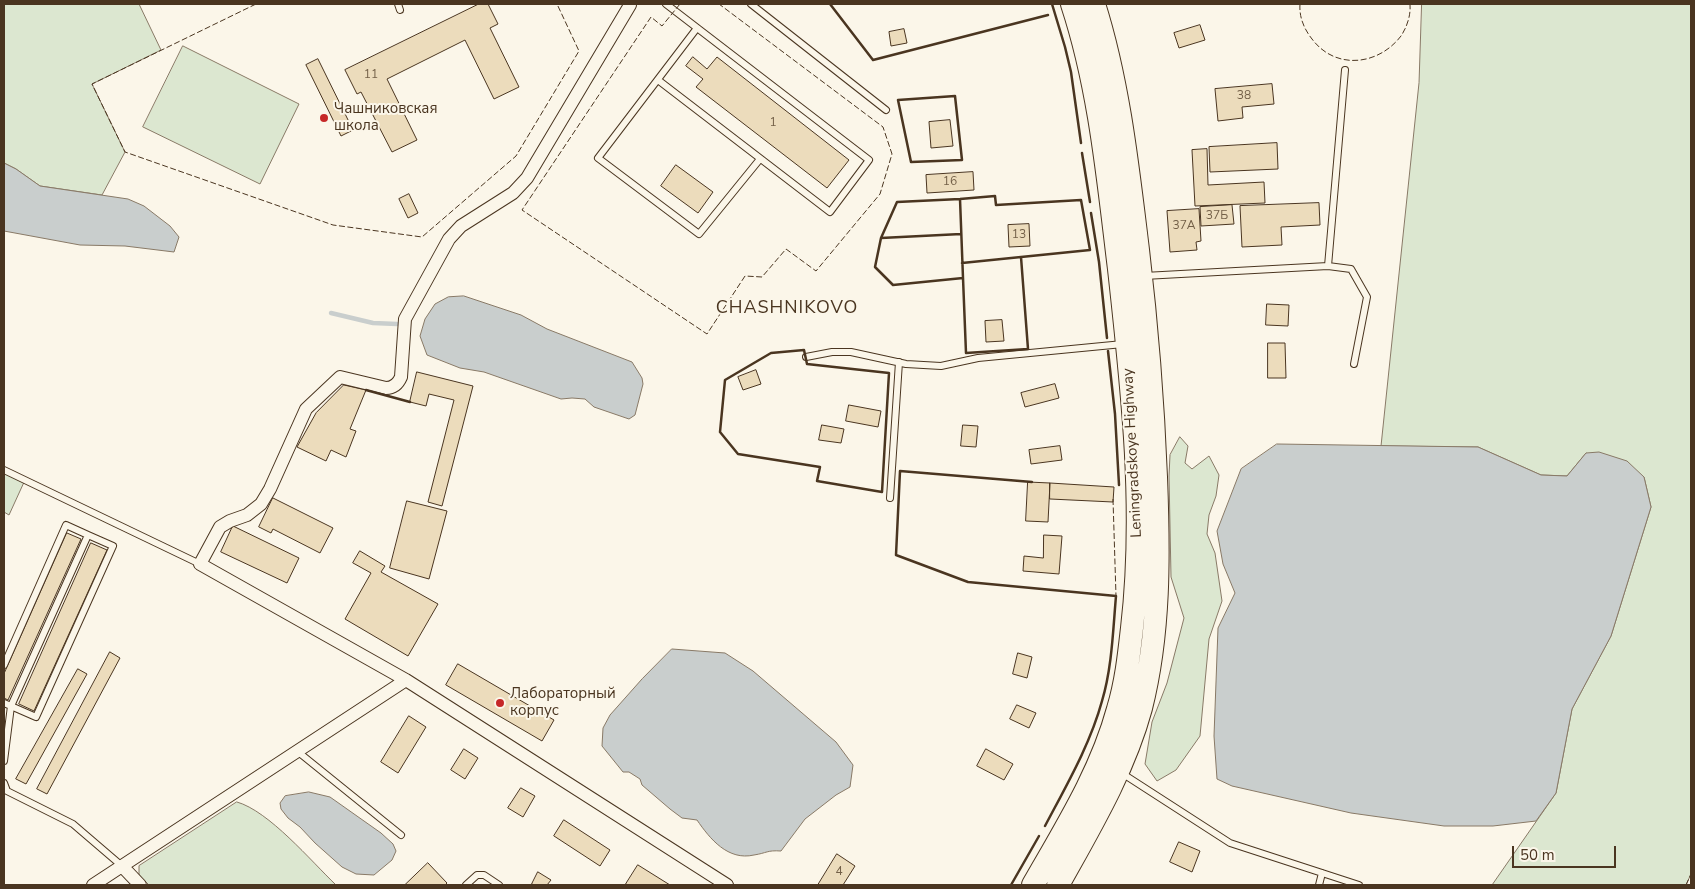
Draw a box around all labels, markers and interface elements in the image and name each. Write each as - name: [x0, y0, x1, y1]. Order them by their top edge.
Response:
- house number: 11: [364, 68, 378, 82]
- house number: 38: [1237, 89, 1251, 103]
- place label: Чашниковская школа: [334, 100, 438, 135]
- marker: Чашниковская школа: [318, 112, 330, 124]
- house number: 1: [769, 116, 777, 130]
- house number: 16: [943, 175, 957, 189]
- house number: 37Б: [1206, 209, 1228, 223]
- house number: 37А: [1172, 219, 1196, 233]
- house number: 13: [1012, 228, 1026, 242]
- district label: CHASHNIKOVO: [714, 298, 860, 320]
- street label: Leningradskoye Highway: [1120, 368, 1146, 538]
- place label: Лабораторный корпус: [510, 685, 616, 720]
- marker: Лабораторный корпус: [494, 697, 506, 709]
- scale bar: [1515, 836, 1619, 868]
- text: 50 m: [1520, 845, 1555, 865]
- house number: 4: [835, 865, 843, 879]

